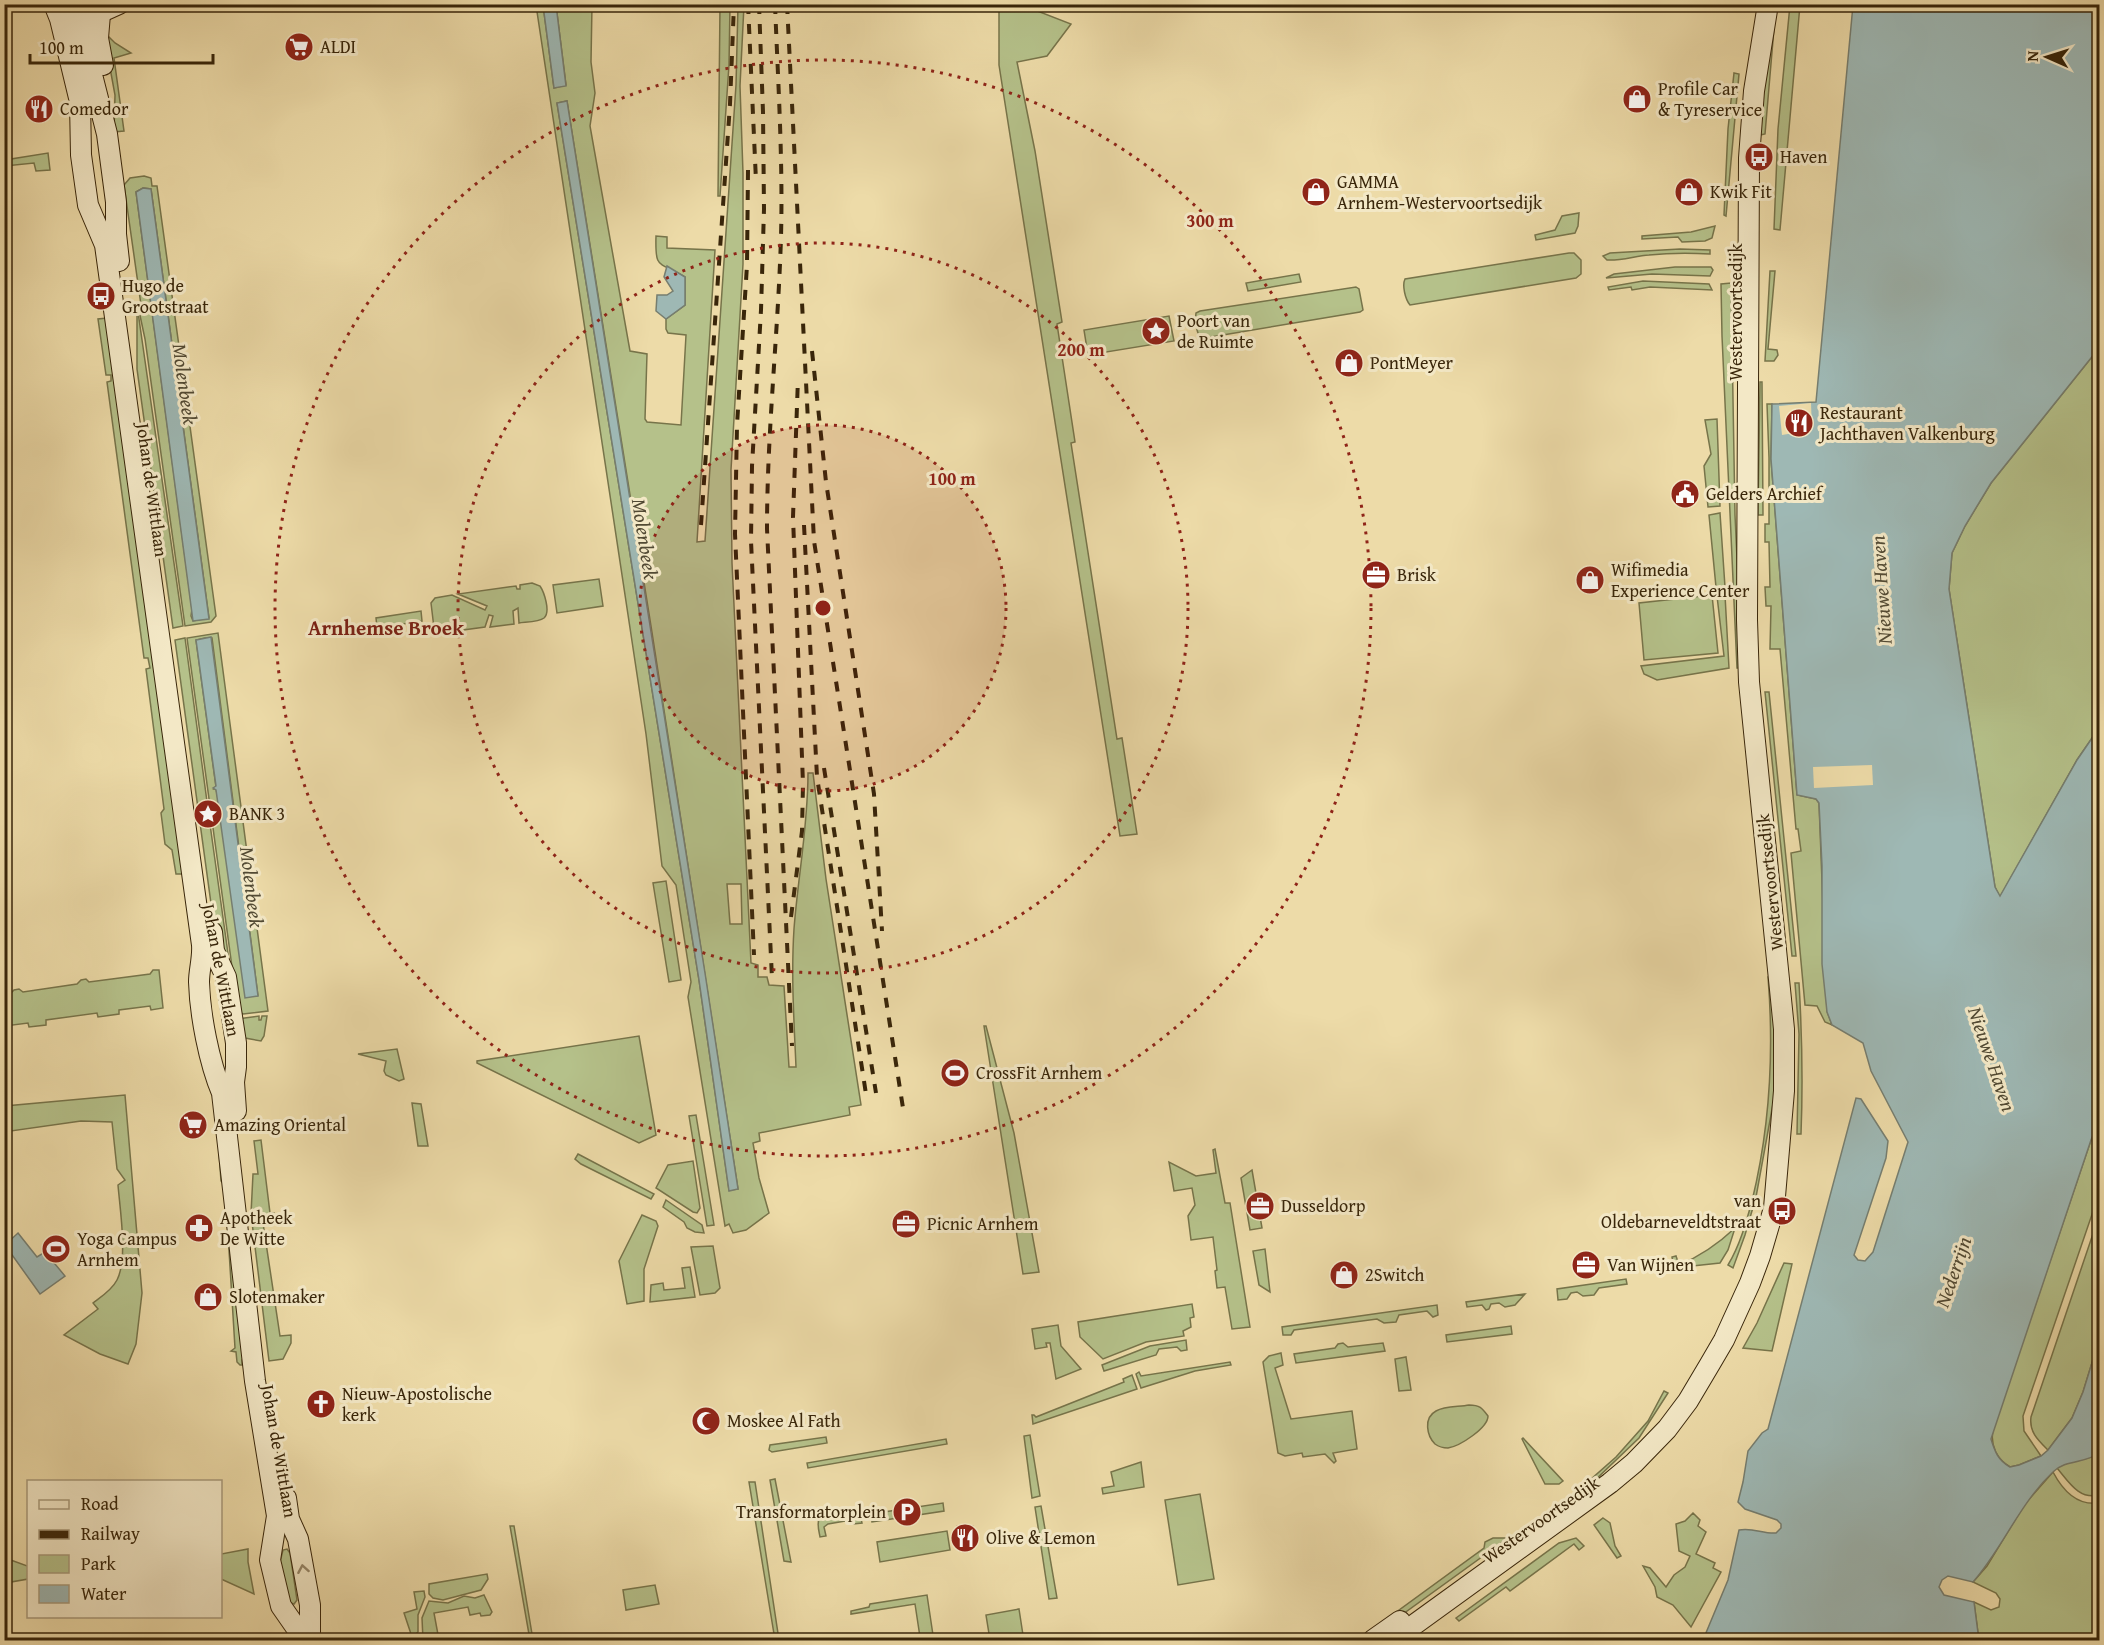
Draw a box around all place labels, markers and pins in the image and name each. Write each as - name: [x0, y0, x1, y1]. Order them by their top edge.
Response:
- supermarket icon: ALDI: [283, 31, 315, 63]
- place label: ALDI: [320, 33, 356, 60]
- place label: Profile Car & Tyreservice: [1658, 75, 1762, 123]
- shop icon: Profile Car & Tyreservice: [1621, 83, 1653, 115]
- restaurant icon: Comedor: [23, 93, 55, 125]
- place label: Comedor: [60, 95, 129, 122]
- bus stop icon: Haven: [1743, 141, 1775, 173]
- place label: Haven: [1780, 143, 1827, 170]
- place label: GAMMA Arnhem-Westervoortsedijk: [1337, 168, 1543, 216]
- shop icon: GAMMA Arnhem-Westervoortsedijk: [1300, 176, 1332, 208]
- shop icon: Kwik Fit: [1673, 176, 1705, 208]
- place label: Kwik Fit: [1710, 178, 1772, 205]
- place label: Hugo de Grootstraat: [122, 272, 209, 320]
- bus stop icon: Hugo de Grootstraat: [85, 280, 117, 312]
- place label: Poort van de Ruimte: [1177, 307, 1254, 355]
- place icon: Poort van de Ruimte: [1140, 315, 1172, 347]
- shop icon: PontMeyer: [1333, 347, 1365, 379]
- place label: PontMeyer: [1370, 349, 1454, 376]
- place label: Restaurant Jachthaven Valkenburg: [1818, 399, 1995, 447]
- restaurant icon: Restaurant Jachthaven Valkenburg: [1783, 407, 1815, 439]
- public building icon: Gelders Archief: [1669, 478, 1701, 510]
- place label: Gelders Archief: [1706, 480, 1824, 507]
- place label: Wifimedia Experience Center: [1611, 556, 1750, 604]
- office icon: Brisk: [1360, 559, 1392, 591]
- place label: Brisk: [1397, 561, 1437, 588]
- shop icon: Wifimedia Experience Center: [1574, 564, 1606, 596]
- centre of rings: [813, 598, 833, 618]
- place icon: BANK 3: [192, 798, 224, 830]
- place label: BANK 3: [229, 800, 285, 827]
- sports icon: CrossFit Arnhem: [939, 1057, 971, 1089]
- place label: CrossFit Arnhem: [976, 1059, 1103, 1086]
- supermarket icon: Amazing Oriental: [177, 1109, 209, 1141]
- place label: Amazing Oriental: [214, 1111, 346, 1138]
- place label: van Oldebarneveldtstraat: [1601, 1187, 1762, 1235]
- office icon: Dusseldorp: [1244, 1190, 1276, 1222]
- place label: Dusseldorp: [1281, 1192, 1366, 1219]
- bus stop icon: van Oldebarneveldtstraat: [1766, 1195, 1798, 1227]
- place label: Apotheek De Witte: [220, 1204, 293, 1252]
- office icon: Picnic Arnhem: [890, 1208, 922, 1240]
- place label: Picnic Arnhem: [927, 1210, 1039, 1237]
- pharmacy icon: Apotheek De Witte: [183, 1212, 215, 1244]
- place label: Yoga Campus Arnhem: [77, 1225, 177, 1273]
- sports icon: Yoga Campus Arnhem: [40, 1233, 72, 1265]
- office icon: Van Wijnen: [1570, 1249, 1602, 1281]
- place label: Van Wijnen: [1607, 1251, 1694, 1278]
- shop icon: 2Switch: [1328, 1259, 1360, 1291]
- place label: 2Switch: [1365, 1261, 1424, 1288]
- shop icon: Slotenmaker: [192, 1281, 224, 1313]
- place label: Slotenmaker: [229, 1283, 325, 1310]
- place label: Nieuw-Apostolische kerk: [342, 1380, 492, 1428]
- church icon: Nieuw-Apostolische kerk: [305, 1388, 337, 1420]
- mosque icon: Moskee Al Fath: [690, 1405, 722, 1437]
- place label: Moskee Al Fath: [727, 1407, 841, 1434]
- parking icon: Transformatorplein: [891, 1496, 923, 1528]
- place label: Transformatorplein: [736, 1498, 886, 1525]
- restaurant icon: Olive & Lemon: [949, 1522, 981, 1554]
- place label: Olive & Lemon: [986, 1524, 1095, 1551]

